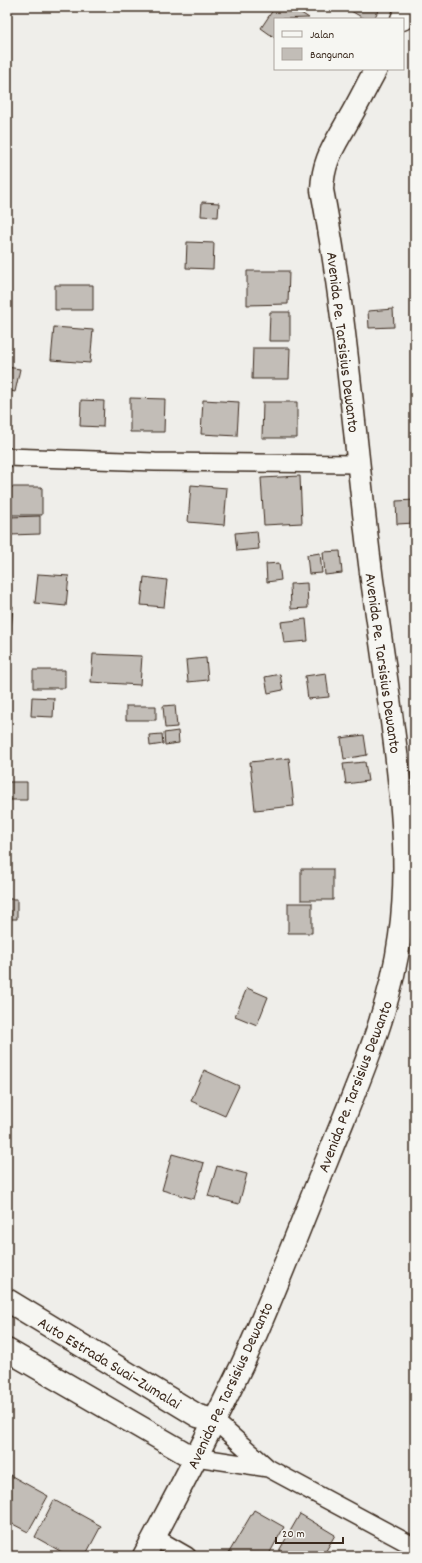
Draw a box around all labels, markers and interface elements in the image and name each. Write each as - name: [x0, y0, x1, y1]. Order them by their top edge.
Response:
- legend: [274, 18, 404, 70]
- text: Jalan: [310, 27, 334, 44]
- text: Bangunan: [310, 47, 354, 64]
- street label: Avenida Pe. Tarsisius Dewanto: [319, 251, 364, 434]
- street label: Avenida Pe. Tarsisius Dewanto: [357, 572, 406, 755]
- street label: Avenida Pe. Tarsisius Dewanto: [313, 998, 400, 1176]
- street label: Avenida Pe. Tarsisius Dewanto: [182, 1299, 280, 1473]
- street label: Auto Estrada Suai–Zumalai: [33, 1312, 185, 1416]
- scale bar: [276, 1519, 343, 1545]
- text: 20 m: [282, 1526, 305, 1543]

